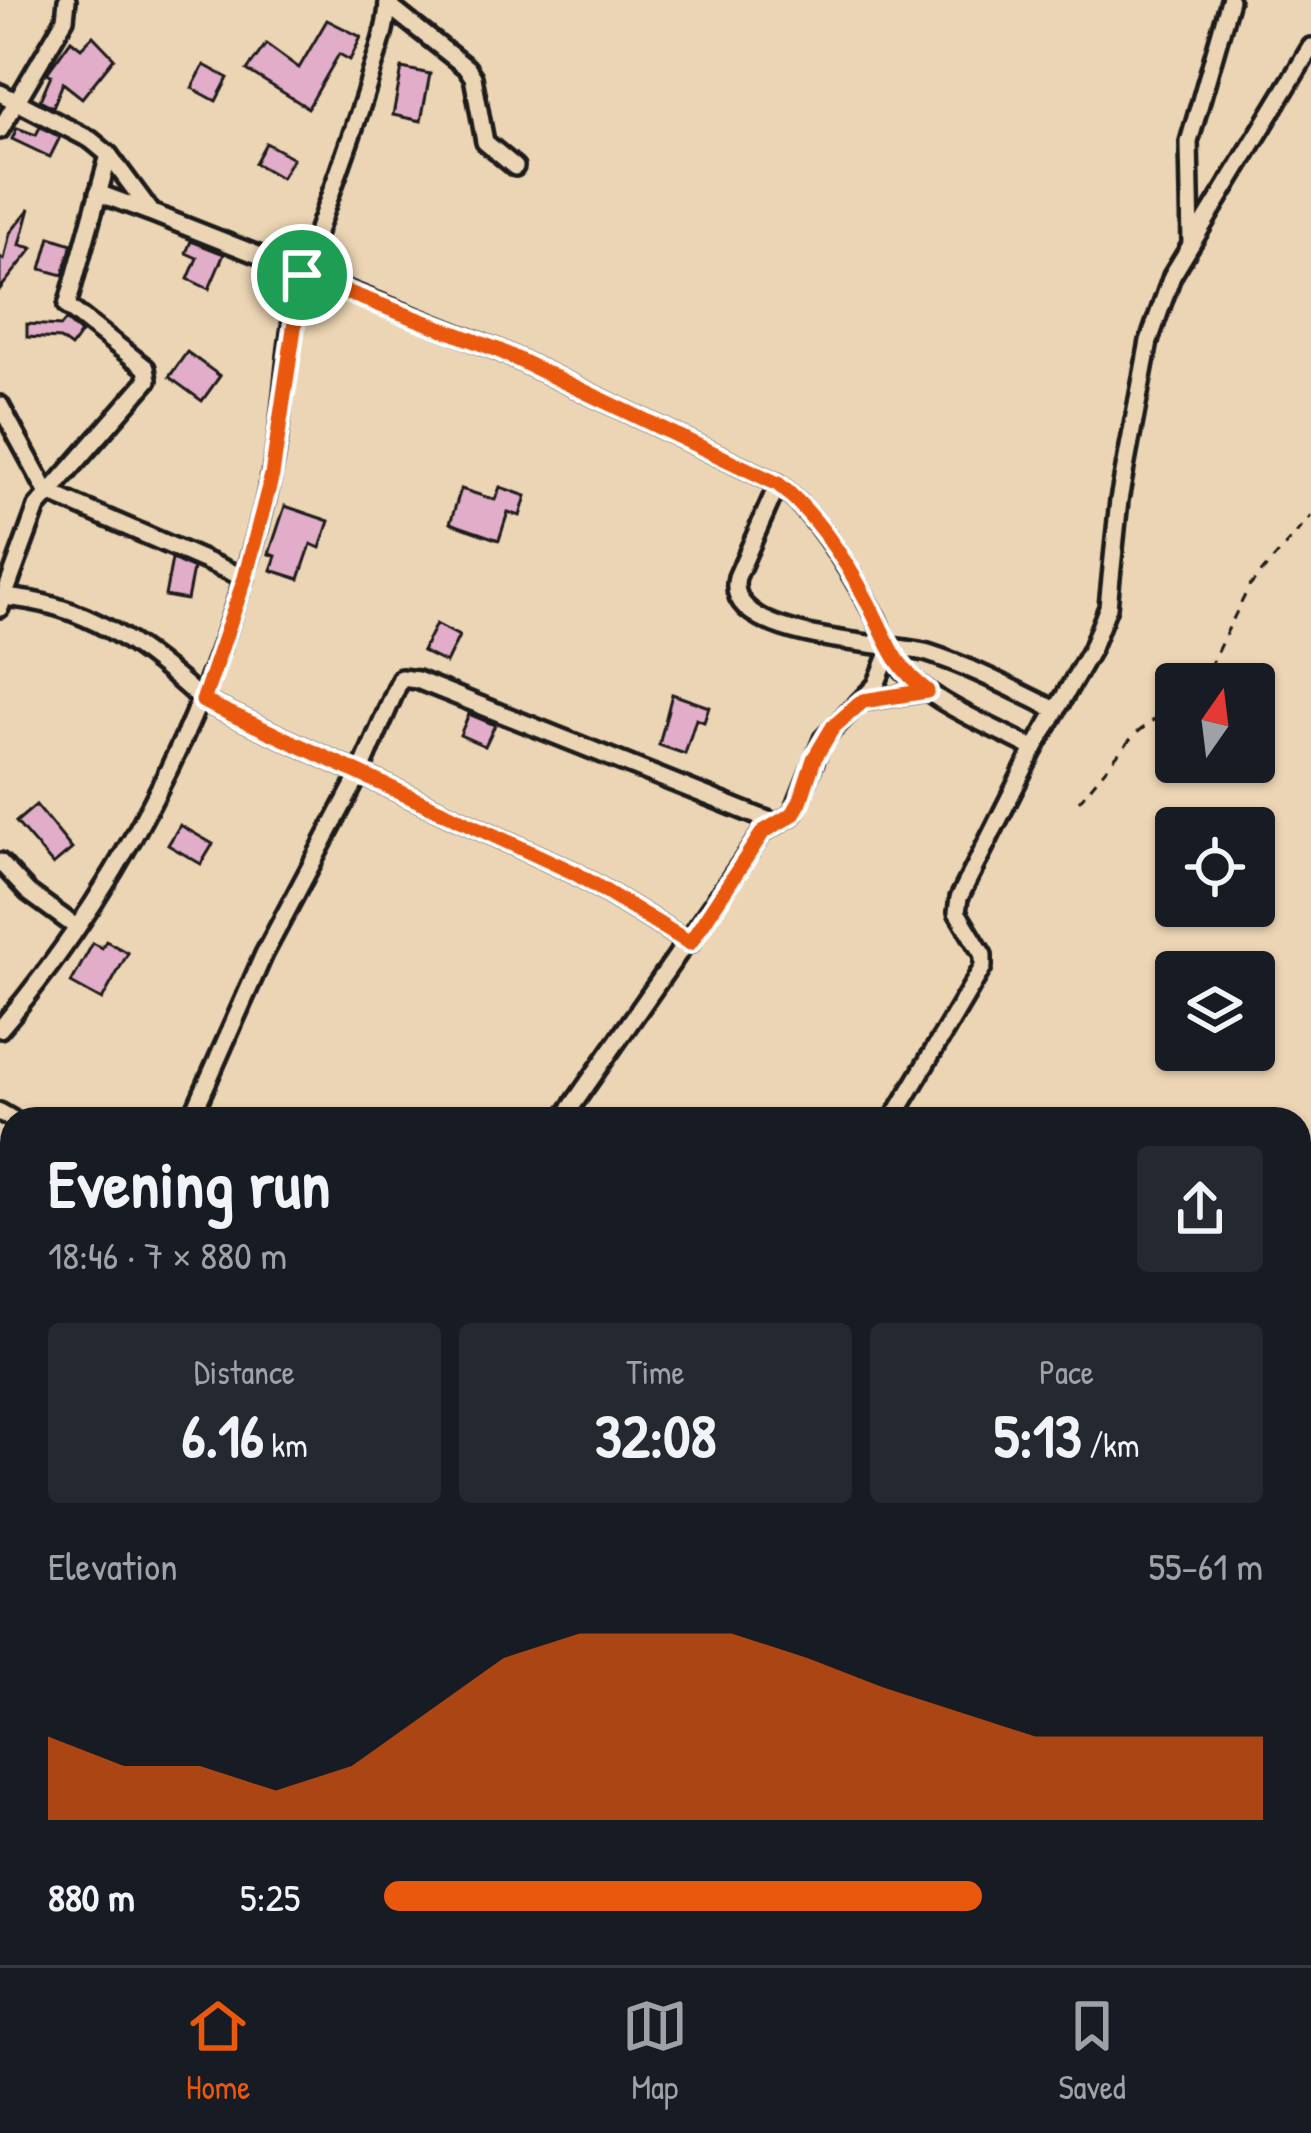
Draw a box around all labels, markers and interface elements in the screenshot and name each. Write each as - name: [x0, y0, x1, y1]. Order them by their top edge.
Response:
- pin: [251, 224, 353, 326]
- icon: arrive: [269, 242, 335, 308]
- north arrow: [1155, 663, 1275, 783]
- map controls: [1155, 663, 1275, 1071]
- button: locate: [1155, 807, 1275, 927]
- button: layers: [1155, 951, 1275, 1071]
- text: Evening run: [48, 1138, 330, 1228]
- button: share: [1137, 1146, 1263, 1272]
- text: 18:46 · 7 × 880 m: [48, 1228, 287, 1281]
- text: Distance: [194, 1350, 295, 1394]
- text: Time: [626, 1350, 685, 1394]
- text: Pace: [1039, 1350, 1094, 1394]
- text: 6.16: [181, 1394, 264, 1476]
- text: 32:08: [595, 1394, 716, 1476]
- text: 5:13: [994, 1394, 1082, 1476]
- text: km: [264, 1423, 308, 1467]
- text: /km: [1082, 1423, 1139, 1467]
- text: Elevation: [48, 1539, 178, 1592]
- text: 55–61 m: [1148, 1539, 1263, 1592]
- text: 880 m: [48, 1870, 135, 1923]
- text: 5:25: [240, 1870, 300, 1923]
- tab: Home: [185, 1993, 251, 2109]
- tab: Map: [622, 1993, 688, 2109]
- tab: Saved: [1058, 1993, 1126, 2109]

